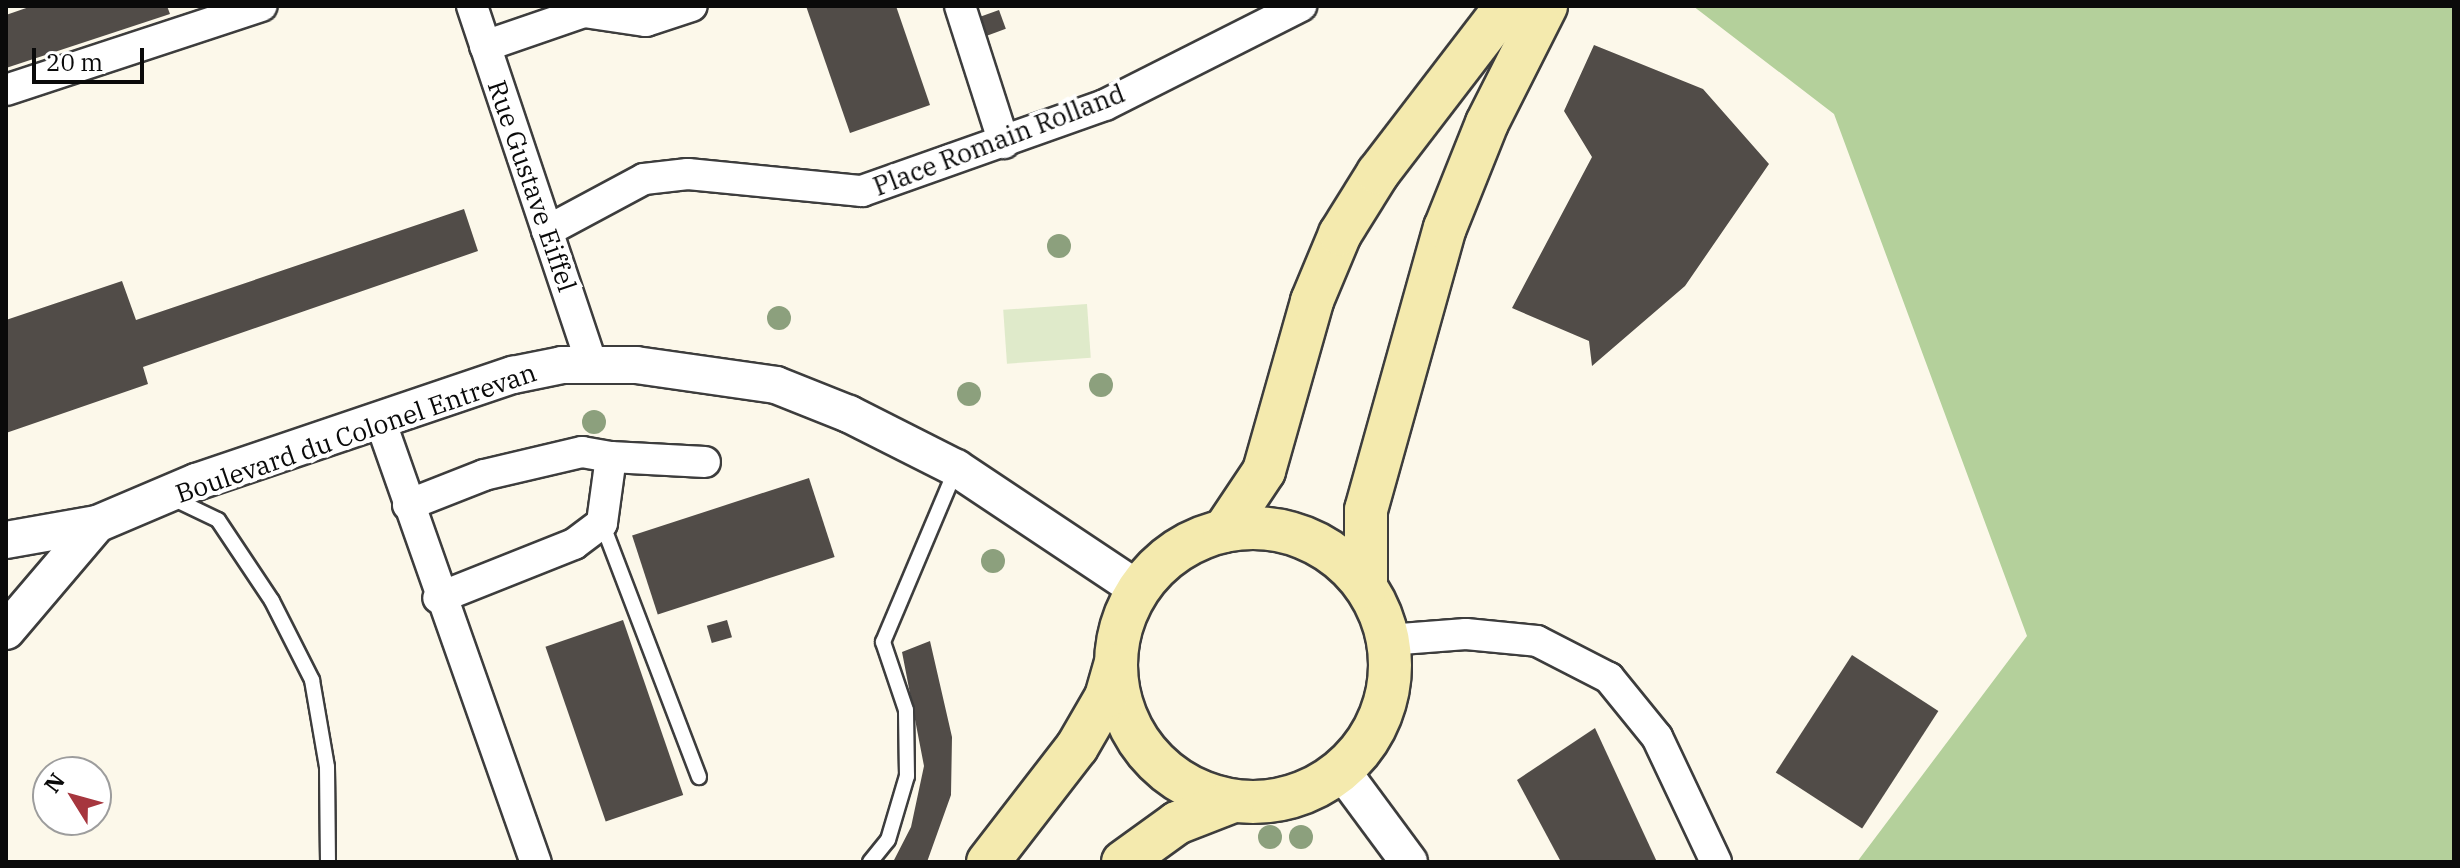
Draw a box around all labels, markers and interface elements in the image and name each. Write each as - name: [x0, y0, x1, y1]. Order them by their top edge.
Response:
- scale bar: [36, 32, 148, 82]
- text: 20 m: [46, 46, 103, 78]
- street label: Rue Gustave Eiffel: [481, 76, 583, 296]
- street label: Place Romain Rolland: [869, 78, 1129, 202]
- street label: Boulevard du Colonel Entrevan: [172, 356, 540, 510]
- north arrow: [32, 756, 112, 836]
- text: N: [37, 767, 71, 798]

